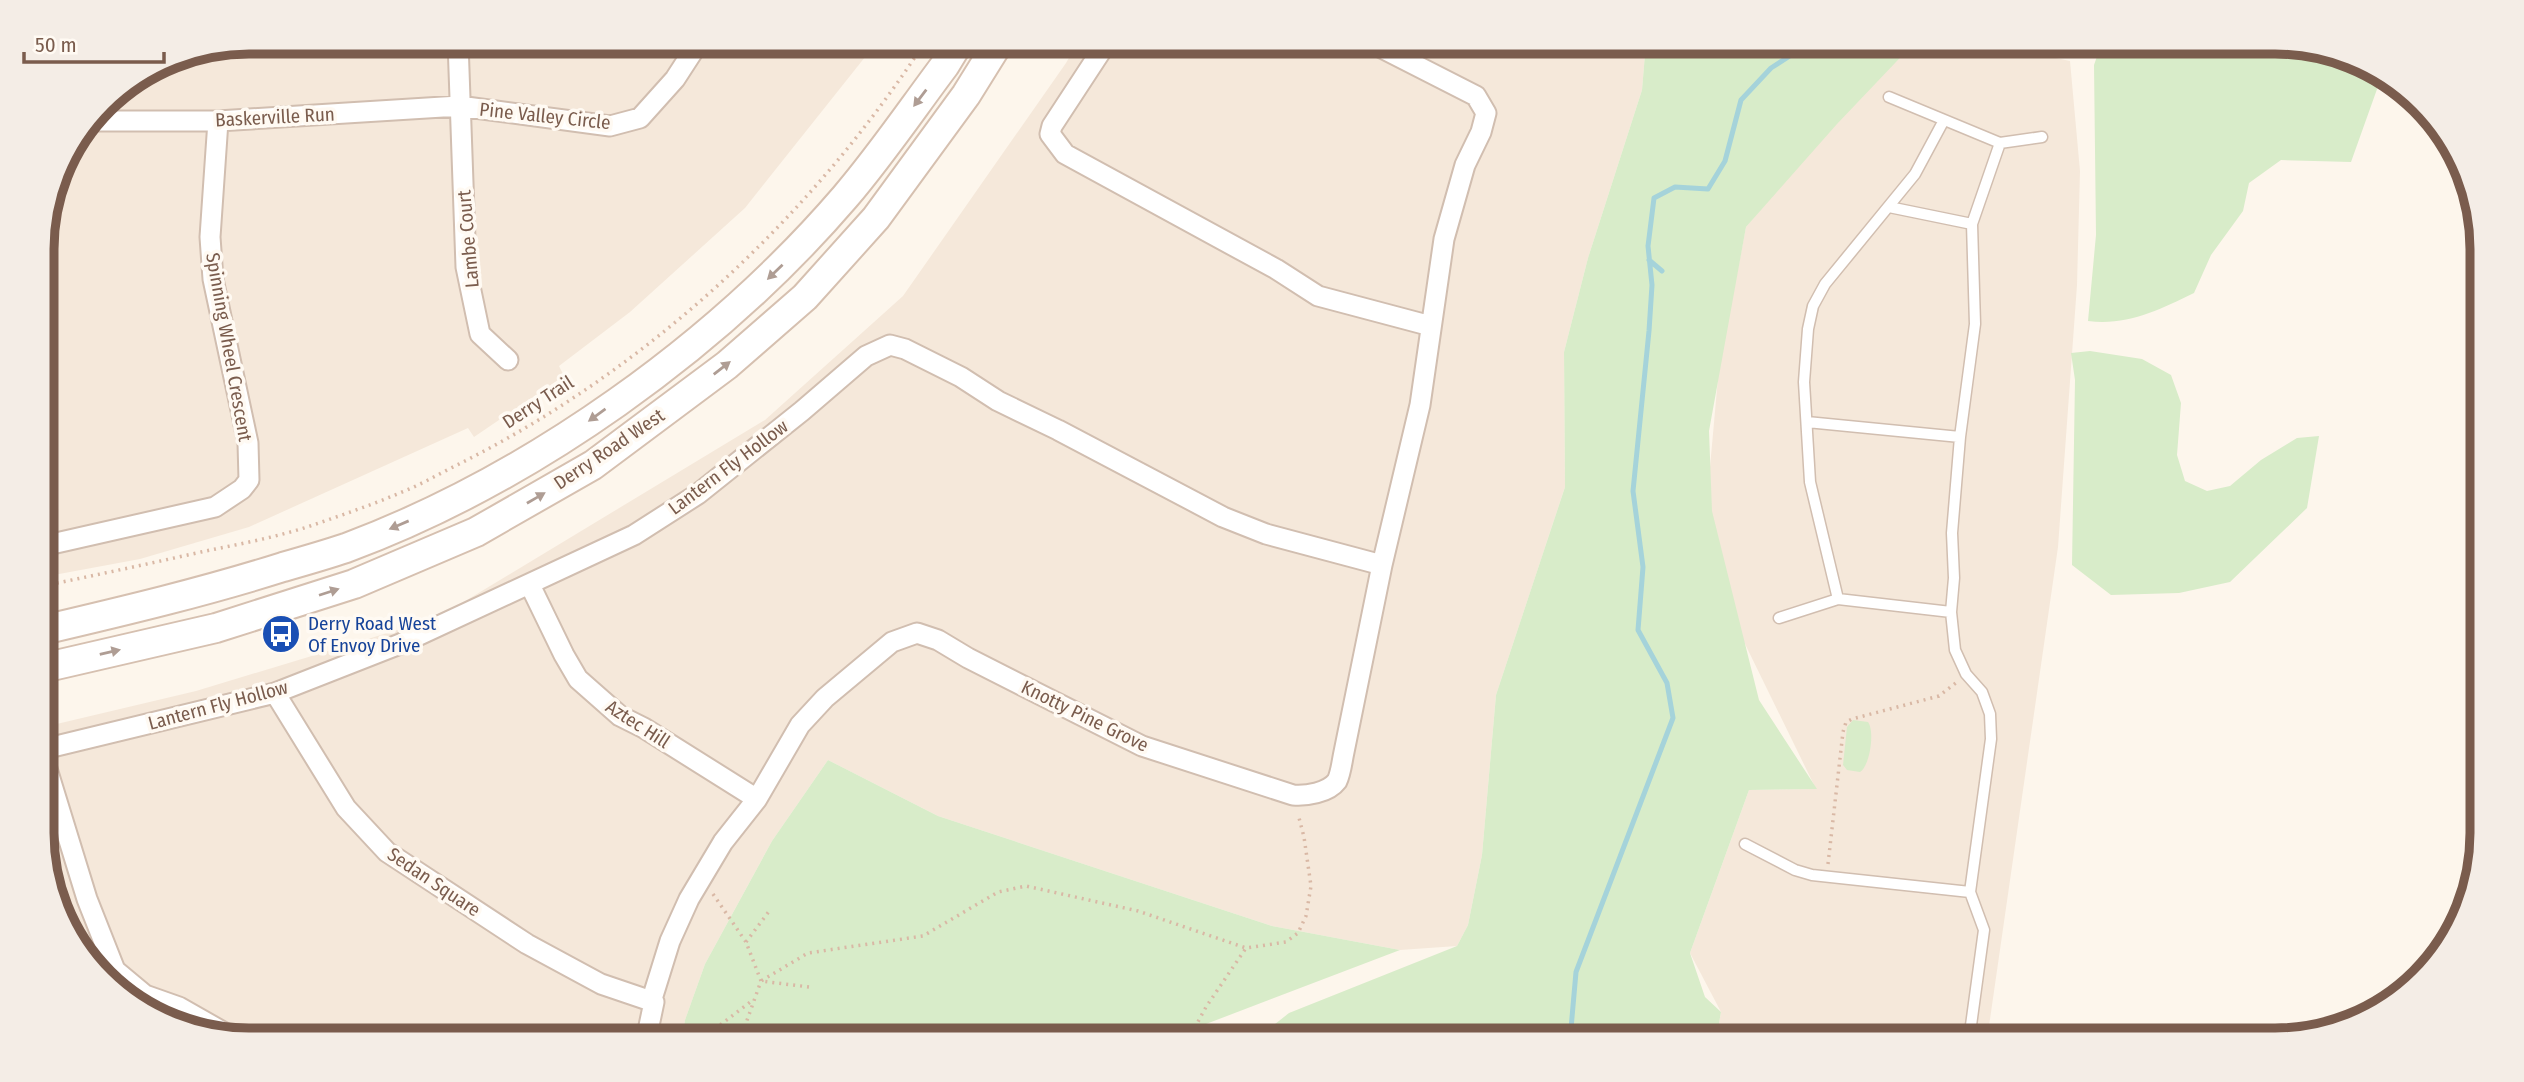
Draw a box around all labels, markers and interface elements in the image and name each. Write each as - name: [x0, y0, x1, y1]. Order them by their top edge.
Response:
- scale bar: [24, 21, 164, 65]
- text: 50 m: [35, 32, 77, 58]
- one-way arrow: [913, 89, 927, 107]
- street label: Pine Valley Circle: [478, 98, 612, 134]
- street label: Baskerville Run: [215, 102, 335, 132]
- street label: Lambe Court: [452, 188, 484, 289]
- street label: Spinning Wheel Crescent: [201, 251, 257, 444]
- one-way arrow: [766, 264, 783, 281]
- one-way arrow: [713, 361, 731, 376]
- street label: Derry Trail: [498, 371, 578, 433]
- street label: Derry Road West: [549, 403, 669, 494]
- one-way arrow: [589, 407, 607, 422]
- street label: Lantern Fly Hollow: [664, 414, 793, 519]
- one-way arrow: [526, 492, 545, 504]
- one-way arrow: [389, 519, 409, 531]
- one-way arrow: [319, 587, 340, 597]
- place label: Derry Road West Of Envoy Drive: [308, 612, 437, 657]
- bus stop icon: Derry Road West Of Envoy Drive: [260, 613, 302, 655]
- one-way arrow: [99, 647, 121, 658]
- street label: Lantern Fly Hollow: [146, 675, 291, 735]
- street label: Knotty Pine Grove: [1018, 675, 1152, 757]
- street label: Aztec Hill: [602, 695, 674, 753]
- street label: Sedan Square: [383, 843, 485, 921]

